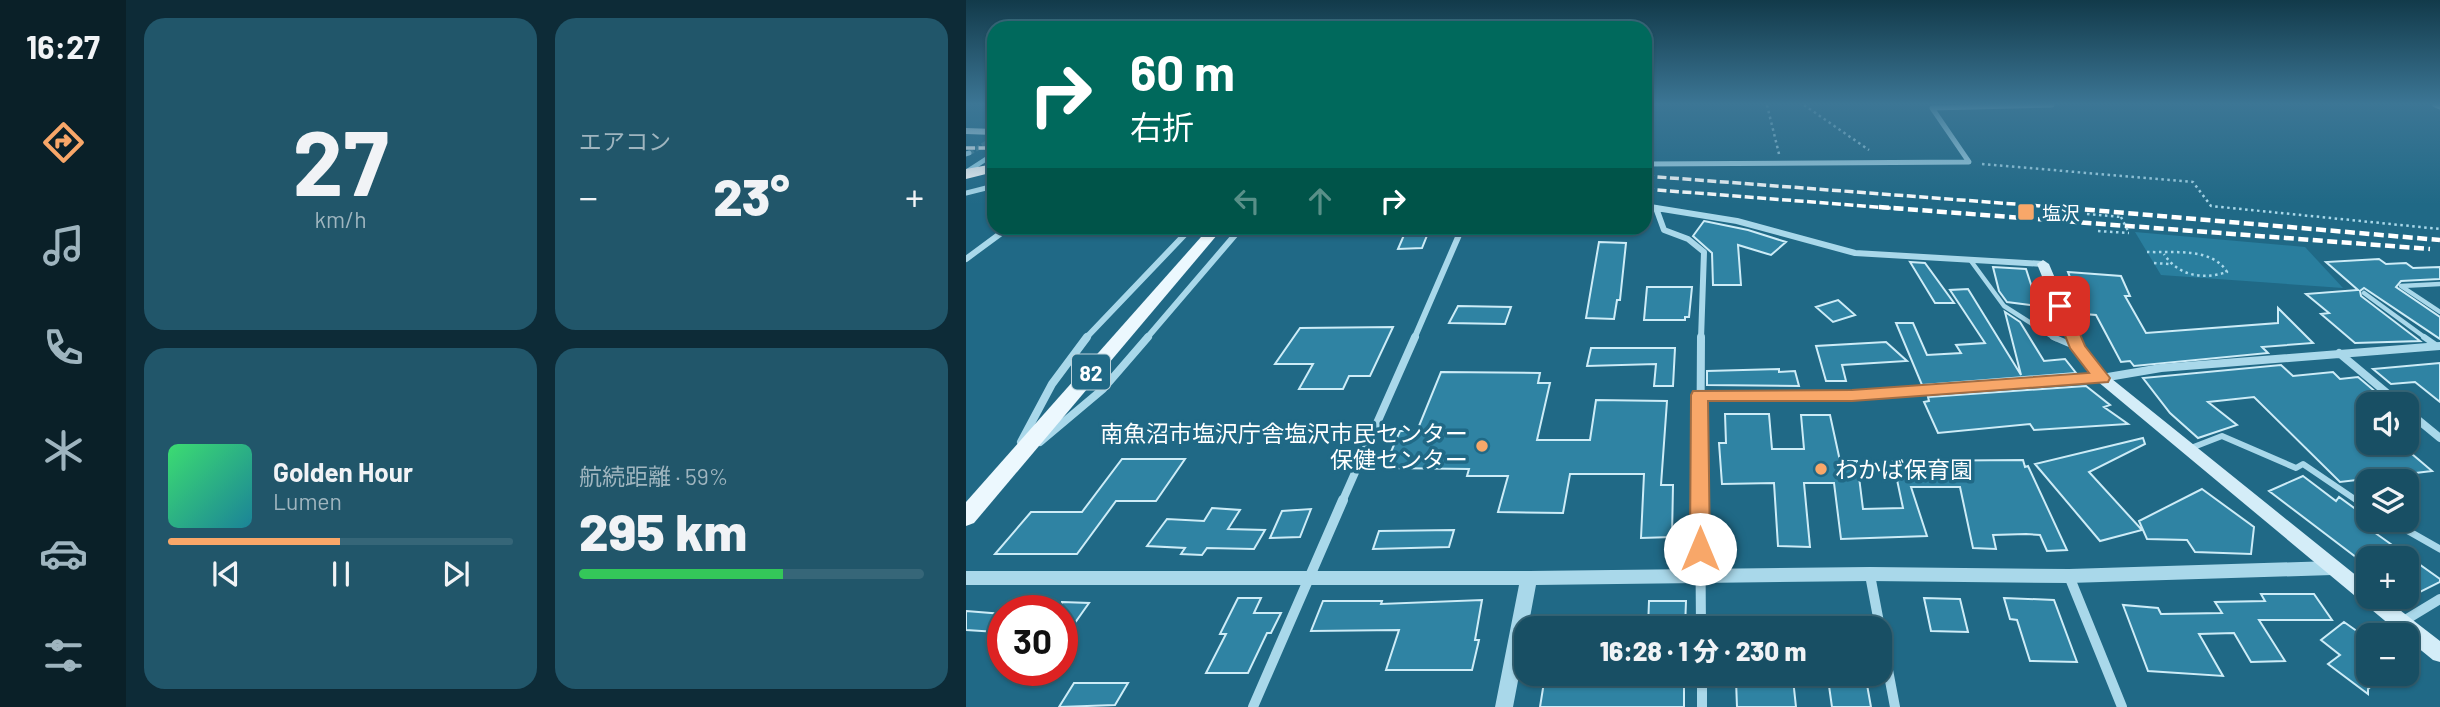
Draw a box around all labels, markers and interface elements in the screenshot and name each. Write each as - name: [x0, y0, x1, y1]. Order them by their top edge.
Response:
- text: 16:27: [26, 27, 100, 65]
- text: 60 m: [1130, 42, 1235, 101]
- icon: right: [1015, 49, 1106, 140]
- text: 27: [292, 105, 389, 214]
- text: 右折: [1130, 107, 1194, 145]
- icon: directions: [39, 118, 88, 167]
- text: エアコン: [579, 127, 671, 155]
- text: 23°: [713, 164, 790, 226]
- text: −: [579, 173, 598, 219]
- text: +: [905, 173, 924, 219]
- icon: left: [1228, 182, 1266, 220]
- icon: ahead: [1301, 182, 1339, 220]
- icon: right: [1374, 182, 1412, 220]
- place label: 塩沢: [2042, 201, 2080, 224]
- marker: 塩沢: [2016, 202, 2036, 222]
- text: km/h: [314, 205, 367, 233]
- icon: music: [39, 221, 88, 270]
- pin: [2030, 276, 2090, 336]
- icon: arrive: [2041, 287, 2079, 325]
- icon: phone: [39, 323, 88, 372]
- road number: 82: [1072, 354, 1110, 390]
- map controls: [2356, 392, 2419, 686]
- button: sound: [2356, 392, 2419, 455]
- place label: 南魚沼市塩沢庁舎塩沢市民センター 保健センター: [1100, 419, 1468, 473]
- icon: climate: [39, 426, 88, 475]
- marker: 南魚沼市塩沢庁舎塩沢市民センター 保健センター: [1474, 438, 1490, 454]
- place label: わかば保育園: [1835, 455, 1973, 483]
- text: Golden Hour: [273, 456, 413, 487]
- marker: わかば保育園: [1813, 461, 1829, 477]
- text: 航続距離 · 59%: [579, 462, 728, 490]
- button: layers: [2356, 469, 2419, 532]
- text: Lumen: [273, 487, 342, 515]
- text: 295 km: [579, 499, 747, 561]
- position arrow: [1663, 512, 1737, 586]
- icon: car: [39, 529, 88, 578]
- button: +: [2356, 546, 2419, 609]
- icon: previous: [207, 555, 245, 593]
- icon: pause: [322, 555, 360, 593]
- icon: next: [437, 555, 475, 593]
- speed limit sign: 30: [987, 595, 1078, 686]
- button: −: [2356, 623, 2419, 686]
- icon: filters: [39, 631, 88, 680]
- text: 16:28 · 1 分 · 230 m: [1600, 635, 1806, 666]

